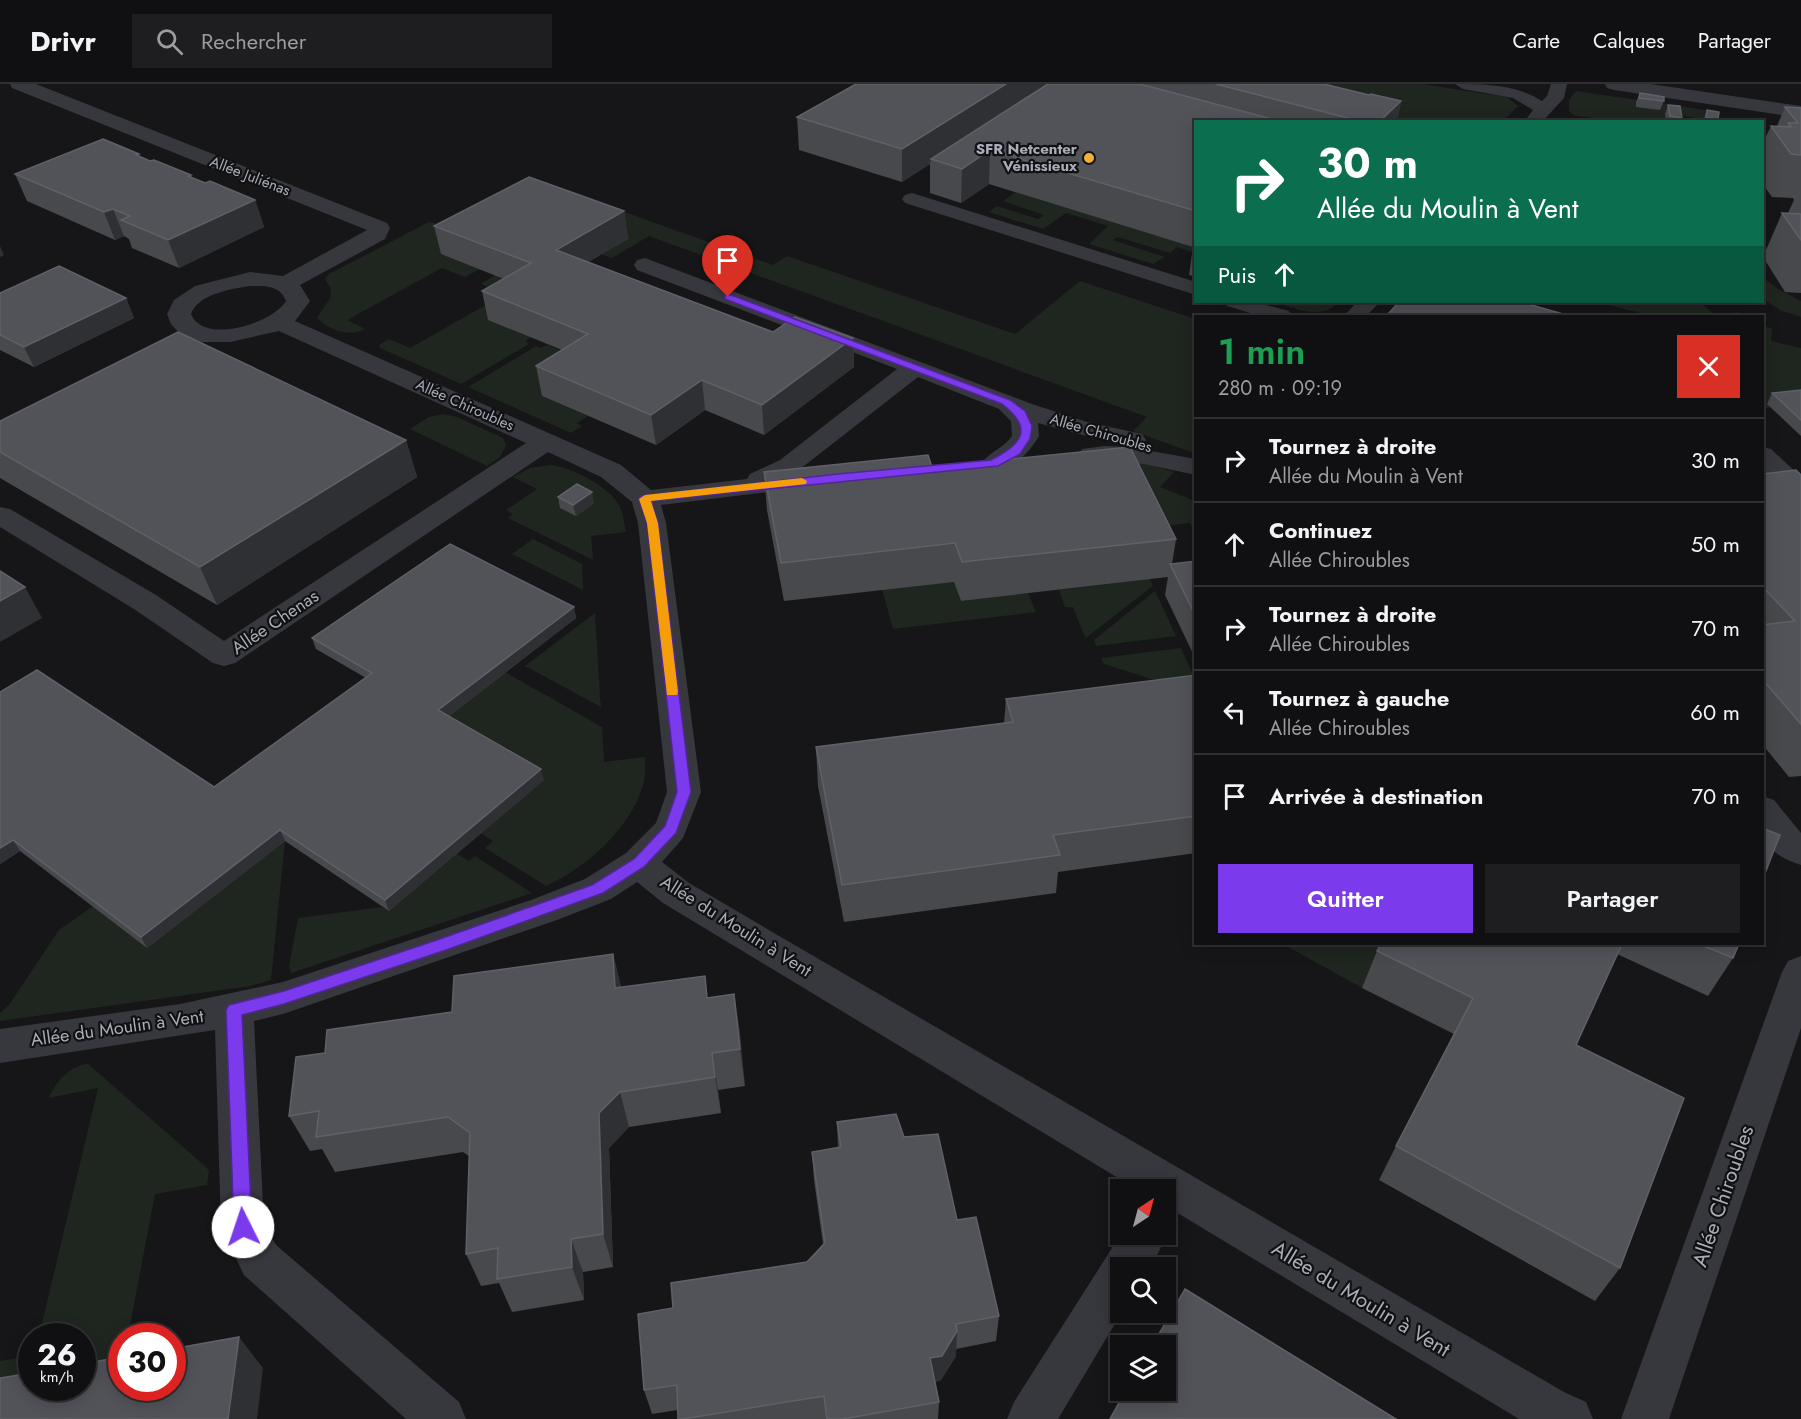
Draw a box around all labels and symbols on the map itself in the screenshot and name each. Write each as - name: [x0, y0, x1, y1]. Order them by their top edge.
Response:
- place label: SFR Netcenter Vénissieux: [976, 138, 1078, 177]
- street label: Allée Juliénas: [207, 151, 293, 201]
- marker: SFR Netcenter Vénissieux: [1082, 151, 1096, 165]
- pin: [702, 235, 753, 297]
- street label: Allée Chiroubles: [412, 373, 518, 437]
- street label: Allée Chiroubles: [1047, 408, 1155, 458]
- street label: Allée Chenas: [226, 583, 324, 661]
- street label: Allée du Moulin à Vent: [655, 869, 817, 984]
- street label: Allée du Moulin à Vent: [29, 1003, 206, 1053]
- street label: Allée Chiroubles: [1685, 1121, 1761, 1271]
- north arrow: [1110, 1179, 1176, 1245]
- position arrow: [211, 1195, 275, 1259]
- street label: Allée du Moulin à Vent: [1266, 1234, 1456, 1364]
- speed limit sign: 30: [108, 1323, 186, 1401]

